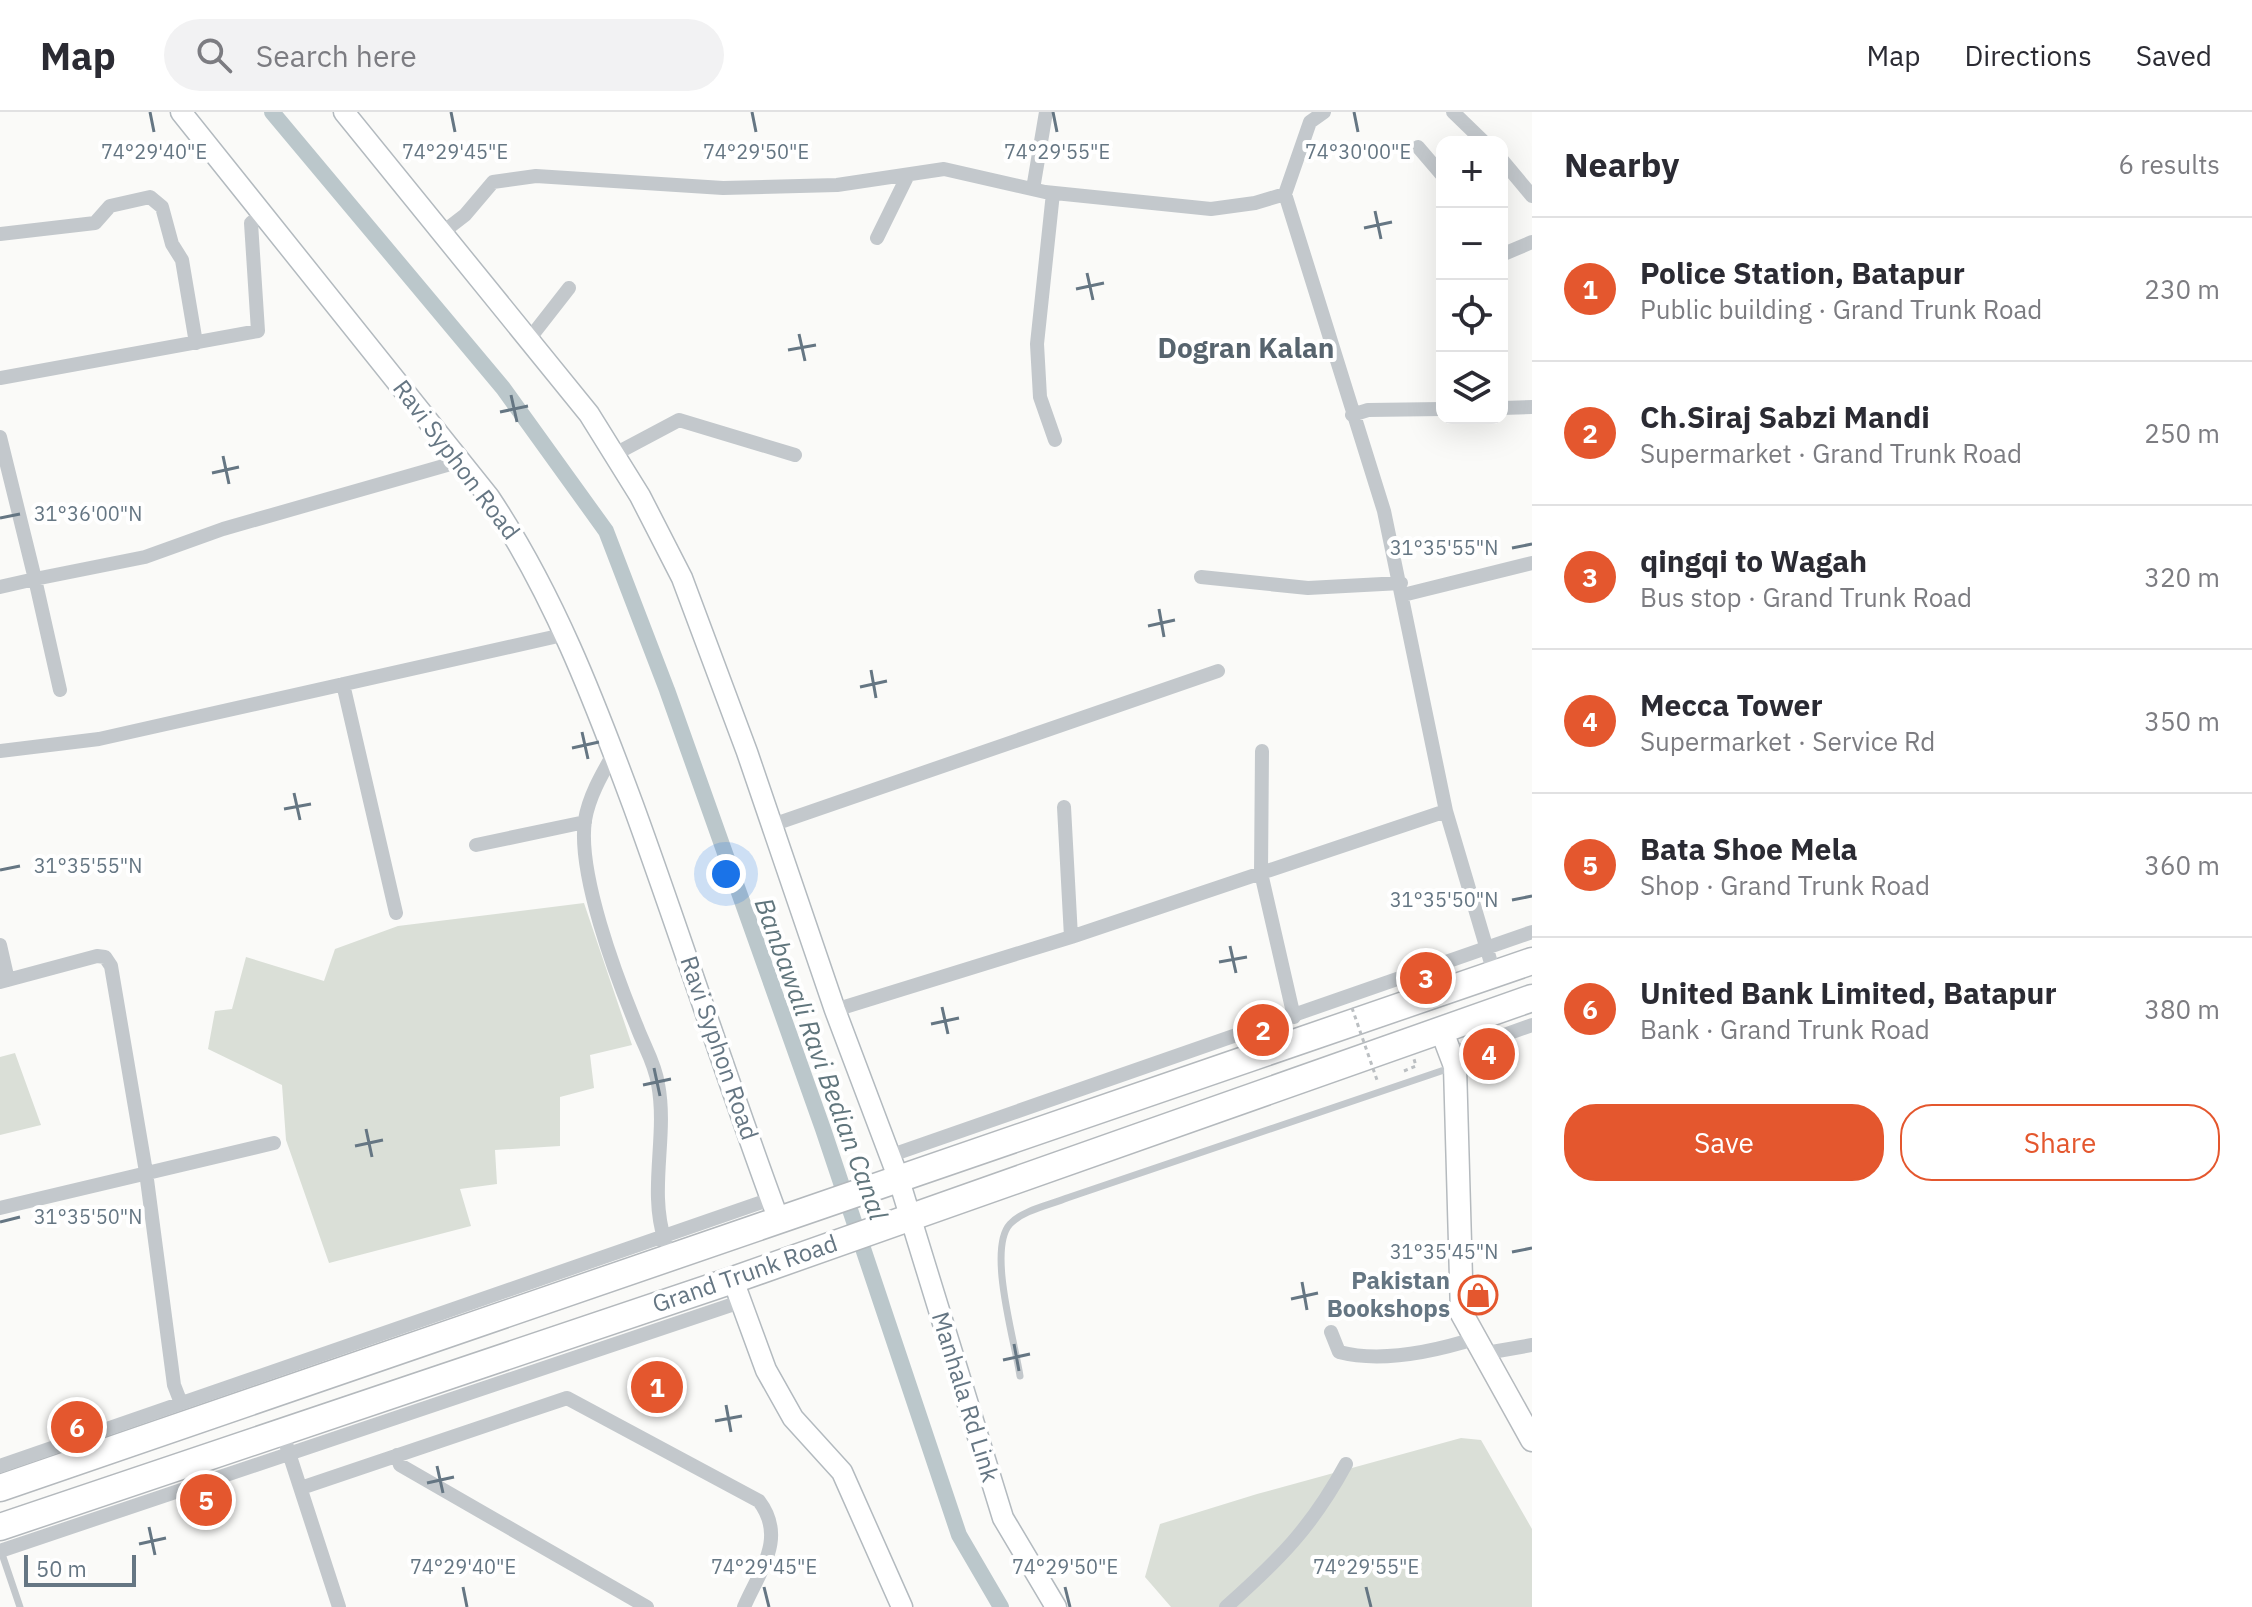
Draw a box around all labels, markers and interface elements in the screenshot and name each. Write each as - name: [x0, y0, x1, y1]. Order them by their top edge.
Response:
- search box: [164, 19, 724, 91]
- text: Map: [40, 31, 116, 80]
- icon: search: [192, 33, 236, 77]
- text: Search here: [256, 36, 417, 75]
- text: Map: [1866, 37, 1920, 74]
- text: Directions: [1964, 37, 2092, 74]
- text: Saved: [2136, 37, 2212, 74]
- map controls: [1436, 136, 1508, 424]
- button: +: [1436, 136, 1508, 208]
- text: 74°29'40"E: [101, 138, 207, 165]
- text: 74°29'45"E: [402, 138, 508, 165]
- text: 74°29'50"E: [703, 138, 809, 165]
- text: 74°29'55"E: [1004, 138, 1110, 165]
- text: 74°30'00"E: [1305, 138, 1411, 165]
- text: Nearby: [1564, 142, 1679, 186]
- text: 6 results: [2118, 147, 2220, 181]
- button: −: [1436, 208, 1508, 280]
- text: Police Station, Batapur: [1640, 253, 1965, 292]
- text: 1: [1582, 272, 1598, 306]
- text: 230 m: [2144, 272, 2220, 306]
- button: locate: [1436, 280, 1508, 352]
- text: Public building · Grand Trunk Road: [1640, 292, 2042, 326]
- district label: Dogran Kalan: [1157, 329, 1335, 366]
- button: layers: [1436, 352, 1508, 424]
- street label: Ravi Syphon Road: [386, 373, 528, 546]
- text: Ch.Siraj Sabzi Mandi: [1640, 397, 1930, 436]
- text: 2: [1582, 416, 1598, 450]
- text: 250 m: [2144, 416, 2220, 450]
- text: Supermarket · Grand Trunk Road: [1640, 436, 2022, 470]
- text: 31°36'00"N: [34, 500, 142, 527]
- text: 31°35'55"N: [1390, 534, 1498, 561]
- text: qingqi to Wagah: [1640, 541, 1867, 580]
- text: 3: [1582, 560, 1598, 594]
- text: 320 m: [2144, 560, 2220, 594]
- text: Bus stop · Grand Trunk Road: [1640, 580, 1972, 614]
- text: Mecca Tower: [1640, 685, 1823, 724]
- text: 4: [1582, 704, 1598, 738]
- text: 350 m: [2144, 704, 2220, 738]
- text: Supermarket · Service Rd: [1640, 724, 1935, 758]
- text: Bata Shoe Mela: [1640, 829, 1858, 868]
- text: 5: [1582, 848, 1598, 882]
- text: 360 m: [2144, 848, 2220, 882]
- text: 31°35'55"N: [34, 852, 142, 879]
- your location: [706, 854, 746, 894]
- text: Shop · Grand Trunk Road: [1640, 868, 1930, 902]
- text: 31°35'50"N: [1390, 886, 1498, 913]
- water label: Banbawali Ravi Bedian Canal: [748, 893, 896, 1225]
- pin: 3: [1400, 948, 1452, 1008]
- street label: Ravi Syphon Road: [673, 951, 766, 1144]
- text: United Bank Limited, Batapur: [1640, 973, 2057, 1012]
- text: 6: [1582, 992, 1598, 1026]
- text: 380 m: [2144, 992, 2220, 1026]
- pin: 2: [1237, 1000, 1289, 1060]
- text: Bank · Grand Trunk Road: [1640, 1012, 1930, 1046]
- pin: 4: [1463, 1024, 1515, 1084]
- button: Save: [1564, 1104, 1884, 1181]
- button: Share: [1900, 1104, 2220, 1181]
- text: 31°35'50"N: [34, 1203, 142, 1230]
- street label: Grand Trunk Road: [648, 1226, 841, 1320]
- text: 31°35'45"N: [1390, 1238, 1498, 1265]
- place label: Pakistan Bookshops: [1327, 1264, 1450, 1324]
- shop icon: Pakistan Bookshops: [1457, 1274, 1499, 1316]
- street label: Manhala Rd Link: [925, 1308, 1007, 1486]
- pin: 1: [631, 1357, 683, 1417]
- pin: 6: [51, 1397, 103, 1457]
- pin: 5: [180, 1470, 232, 1530]
- scale bar: [24, 1551, 136, 1587]
- text: 74°29'40"E: [410, 1553, 516, 1580]
- text: 74°29'45"E: [711, 1553, 817, 1580]
- text: 74°29'50"E: [1012, 1553, 1118, 1580]
- text: 74°29'55"E: [1313, 1553, 1419, 1580]
- text: 50 m: [36, 1554, 87, 1583]

